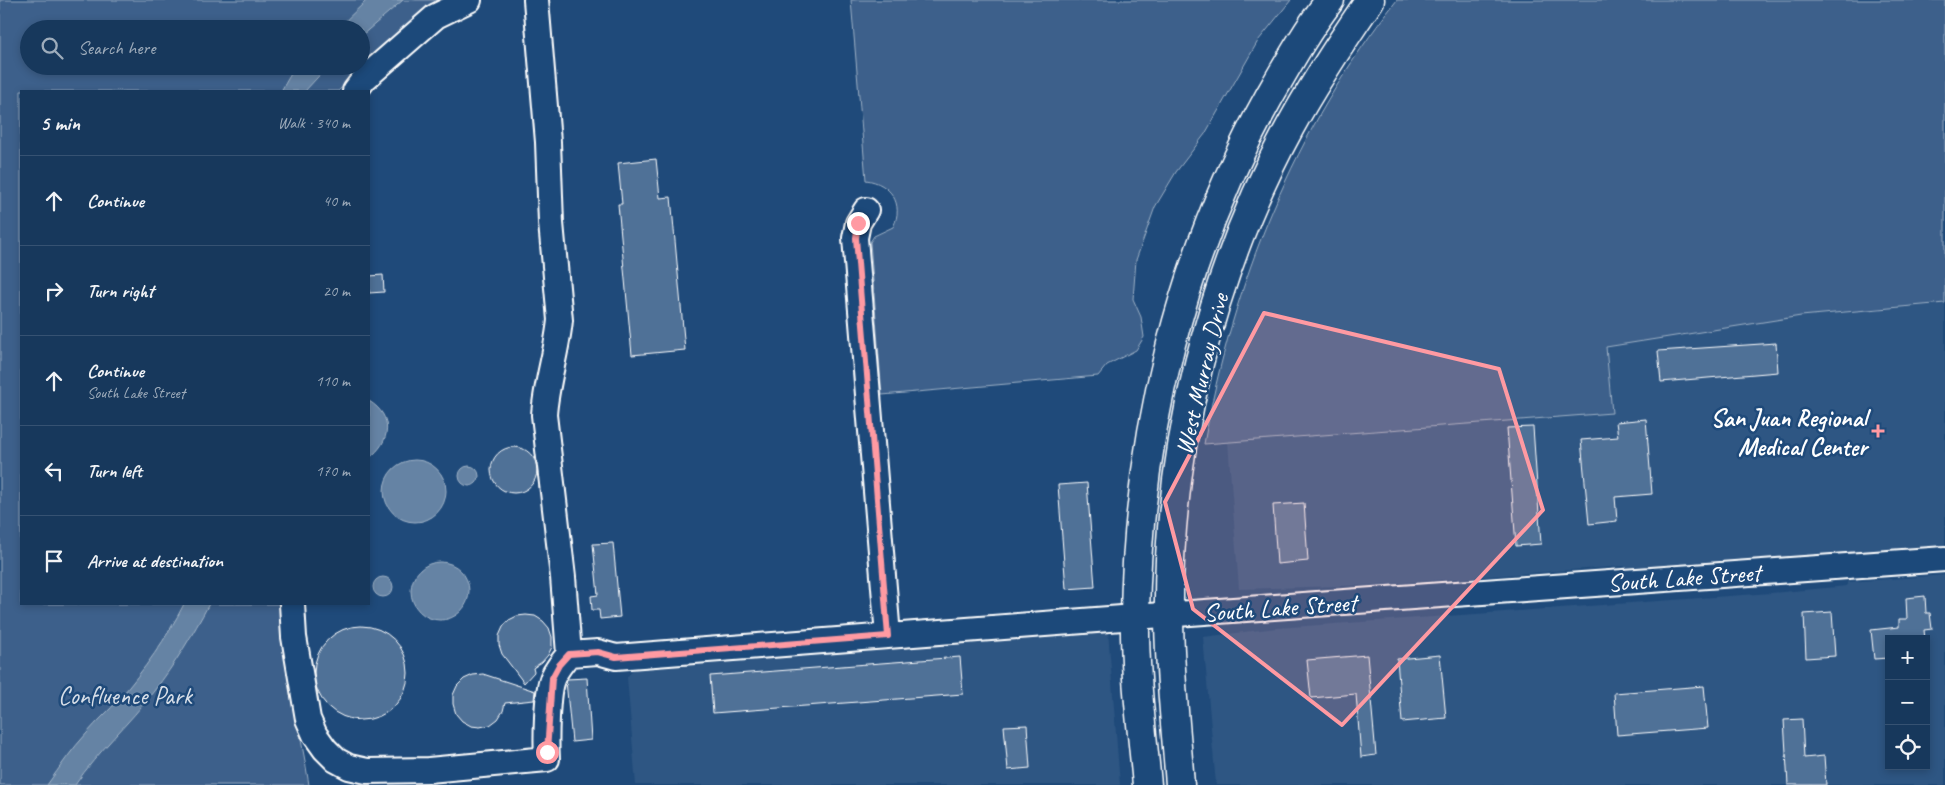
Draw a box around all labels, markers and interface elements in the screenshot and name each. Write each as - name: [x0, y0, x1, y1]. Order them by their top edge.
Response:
- search box: [20, 20, 370, 75]
- icon: search: [38, 34, 66, 62]
- text: Search here: [78, 36, 155, 60]
- text: 5 min: [40, 110, 80, 136]
- text: Walk · 340 m: [278, 113, 350, 133]
- icon: ahead: [40, 187, 68, 215]
- text: Continue: [87, 189, 144, 213]
- text: 40 m: [323, 191, 350, 211]
- route end: [847, 212, 870, 235]
- icon: right: [40, 277, 68, 305]
- text: Turn right: [87, 279, 154, 303]
- text: 20 m: [323, 281, 350, 301]
- street label: West Murray Drive: [1168, 289, 1236, 458]
- text: Continue: [87, 359, 144, 383]
- icon: ahead: [40, 367, 68, 395]
- text: 110 m: [316, 371, 350, 391]
- text: South Lake Street: [87, 383, 185, 403]
- place label: San Juan Regional Medical Center: [1710, 402, 1872, 463]
- marker: San Juan Regional Medical Center: [1871, 424, 1885, 438]
- icon: left: [40, 457, 68, 485]
- text: Turn left: [87, 459, 142, 483]
- text: 170 m: [316, 461, 350, 481]
- icon: arrive: [40, 547, 68, 575]
- text: Arrive at destination: [87, 549, 223, 573]
- street label: South Lake Street: [1606, 556, 1765, 599]
- street label: South Lake Street: [1202, 586, 1361, 629]
- map controls: [1885, 635, 1930, 770]
- button: +: [1885, 635, 1930, 680]
- park label: Confluence Park: [58, 680, 194, 712]
- button: −: [1885, 680, 1930, 725]
- button: locate: [1885, 725, 1930, 770]
- route start: [536, 741, 559, 764]

